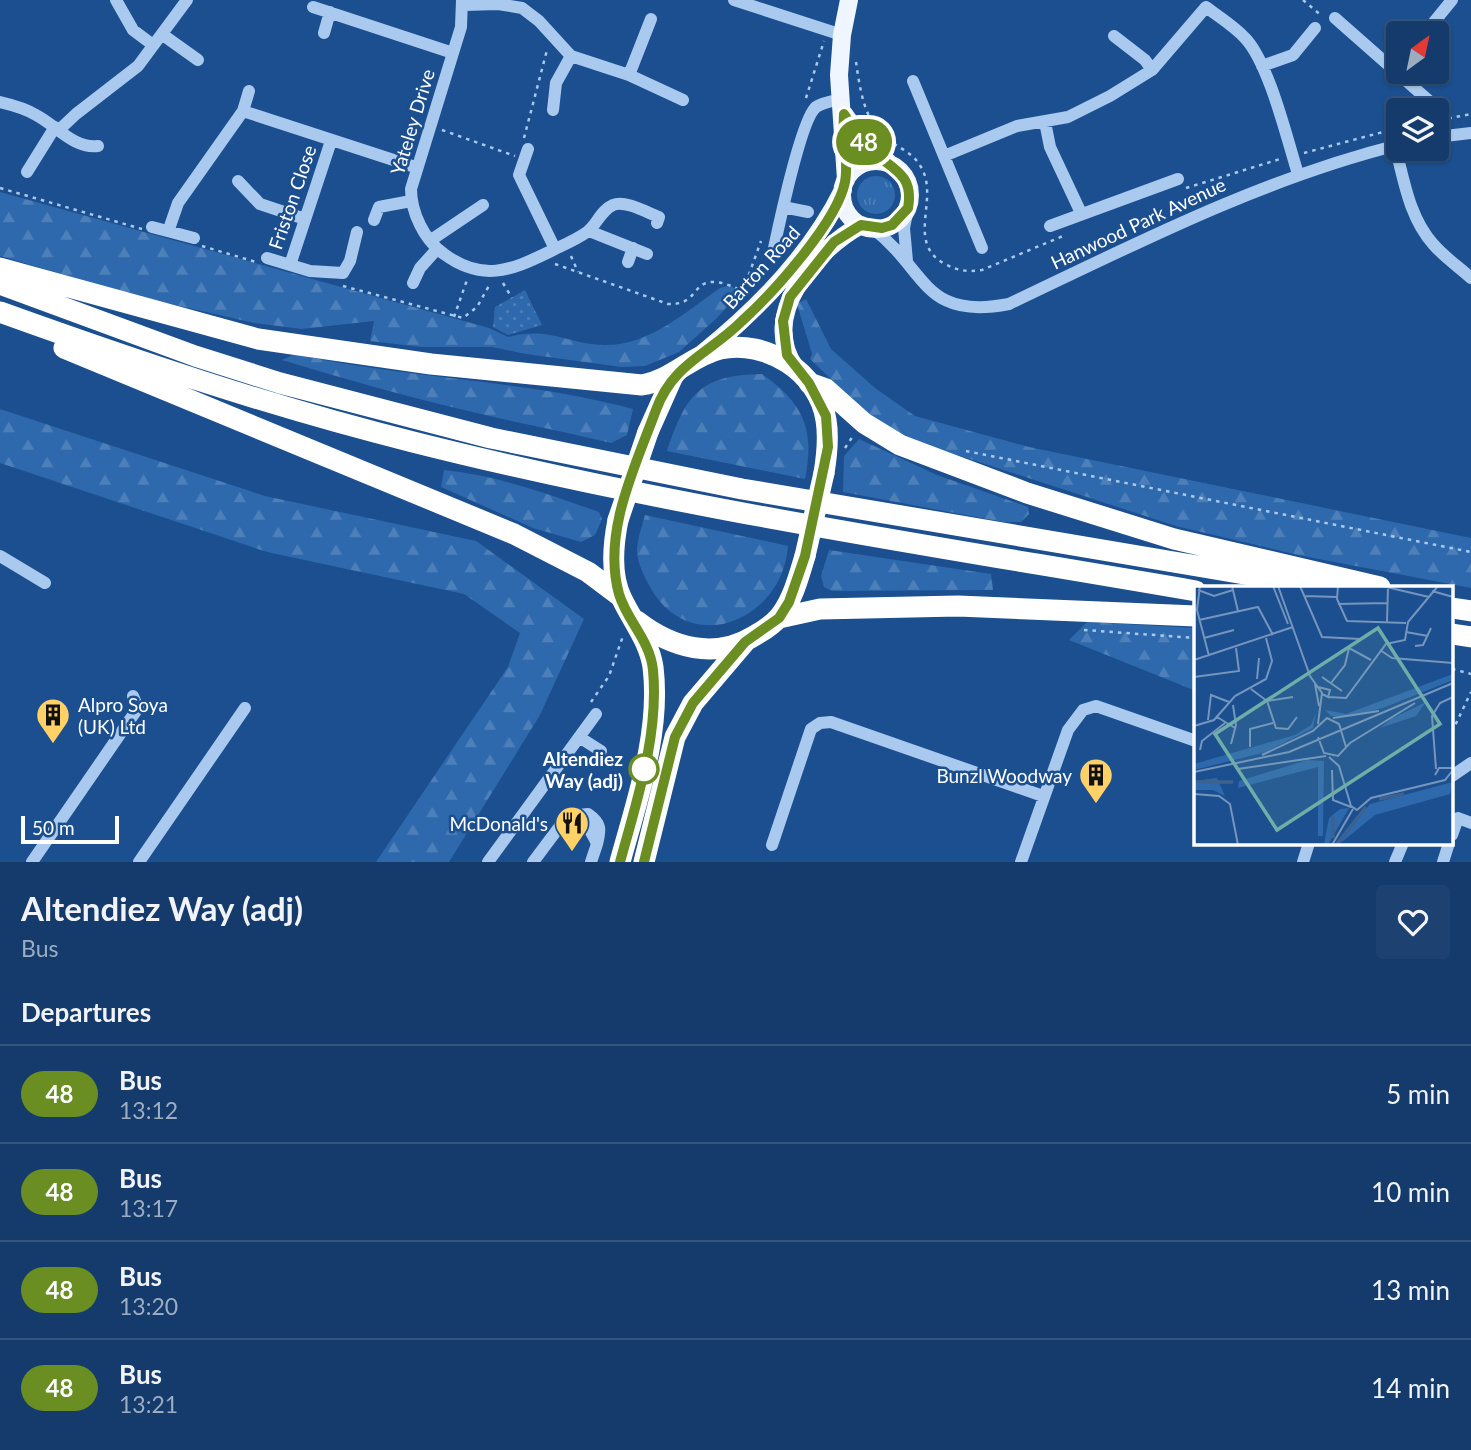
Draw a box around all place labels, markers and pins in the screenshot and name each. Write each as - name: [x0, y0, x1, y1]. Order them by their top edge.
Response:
- place label: Alpro Soya (UK) Ltd: [78, 693, 168, 738]
- building icon: Alpro Soya (UK) Ltd: [34, 696, 72, 745]
- place label: Altendiez Way (adj): [542, 747, 623, 792]
- marker: Altendiez Way (adj): [629, 754, 659, 784]
- building icon: Bunzl Woodway: [1077, 756, 1115, 805]
- place label: Bunzl Woodway: [936, 764, 1072, 787]
- restaurant icon: McDonald's: [553, 804, 591, 853]
- place label: McDonald's: [449, 812, 548, 835]

